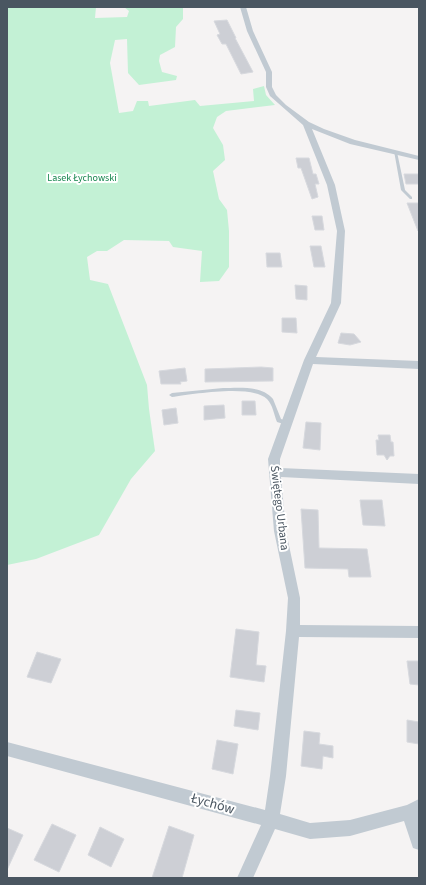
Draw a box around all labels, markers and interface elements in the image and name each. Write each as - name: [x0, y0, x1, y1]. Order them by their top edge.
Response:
- park label: Lasek Łychowski: [47, 171, 117, 185]
- street label: Świętego Urbana: [266, 465, 293, 551]
- street label: Łychów: [188, 788, 237, 820]

